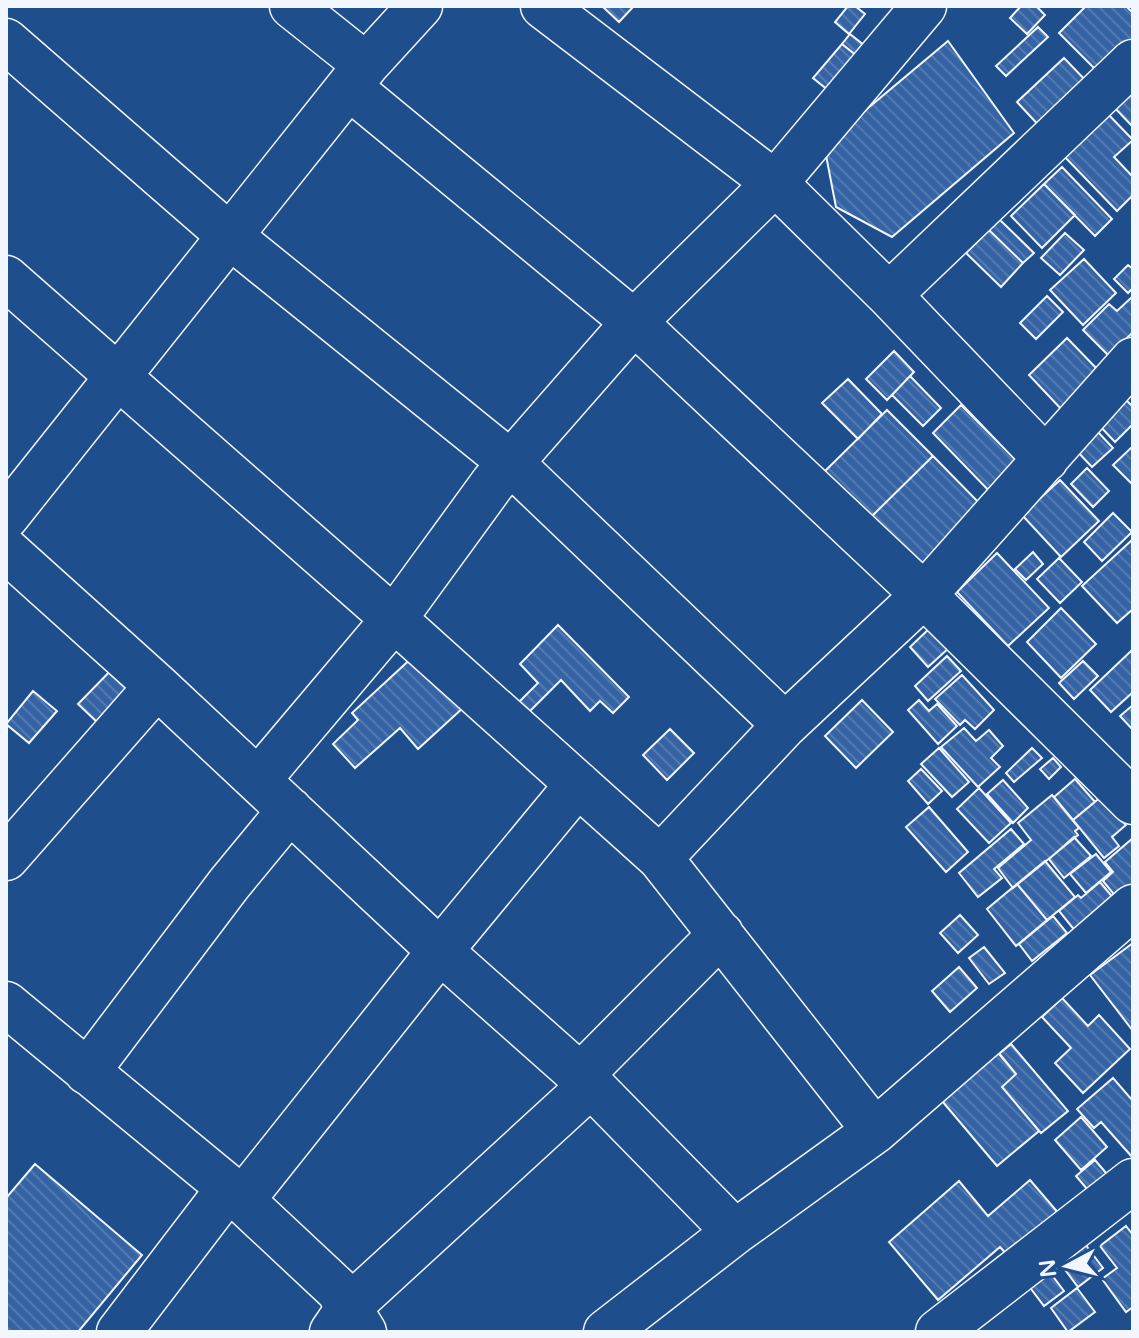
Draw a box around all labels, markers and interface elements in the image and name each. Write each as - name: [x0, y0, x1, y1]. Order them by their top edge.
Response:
- north arrow: [1027, 1226, 1107, 1306]
- text: N: [1034, 1258, 1062, 1279]

